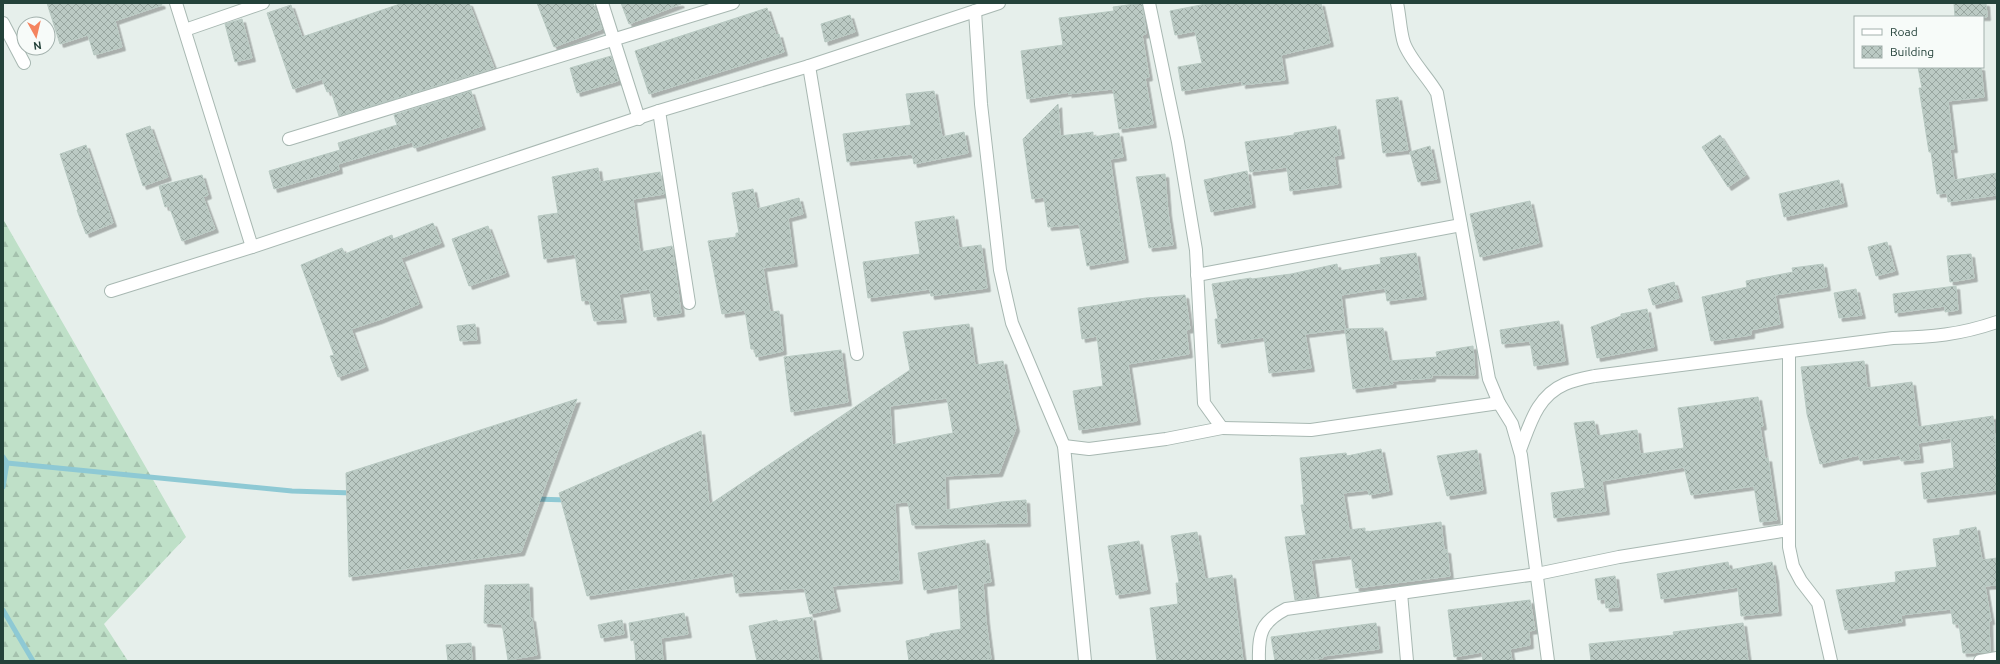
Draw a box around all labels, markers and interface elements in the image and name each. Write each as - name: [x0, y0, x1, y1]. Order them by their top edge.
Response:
- north arrow: [16, 16, 56, 56]
- legend: [1854, 16, 1984, 68]
- text: Road: [1890, 25, 1918, 38]
- text: N: [32, 39, 42, 52]
- text: Building: [1890, 45, 1934, 58]

